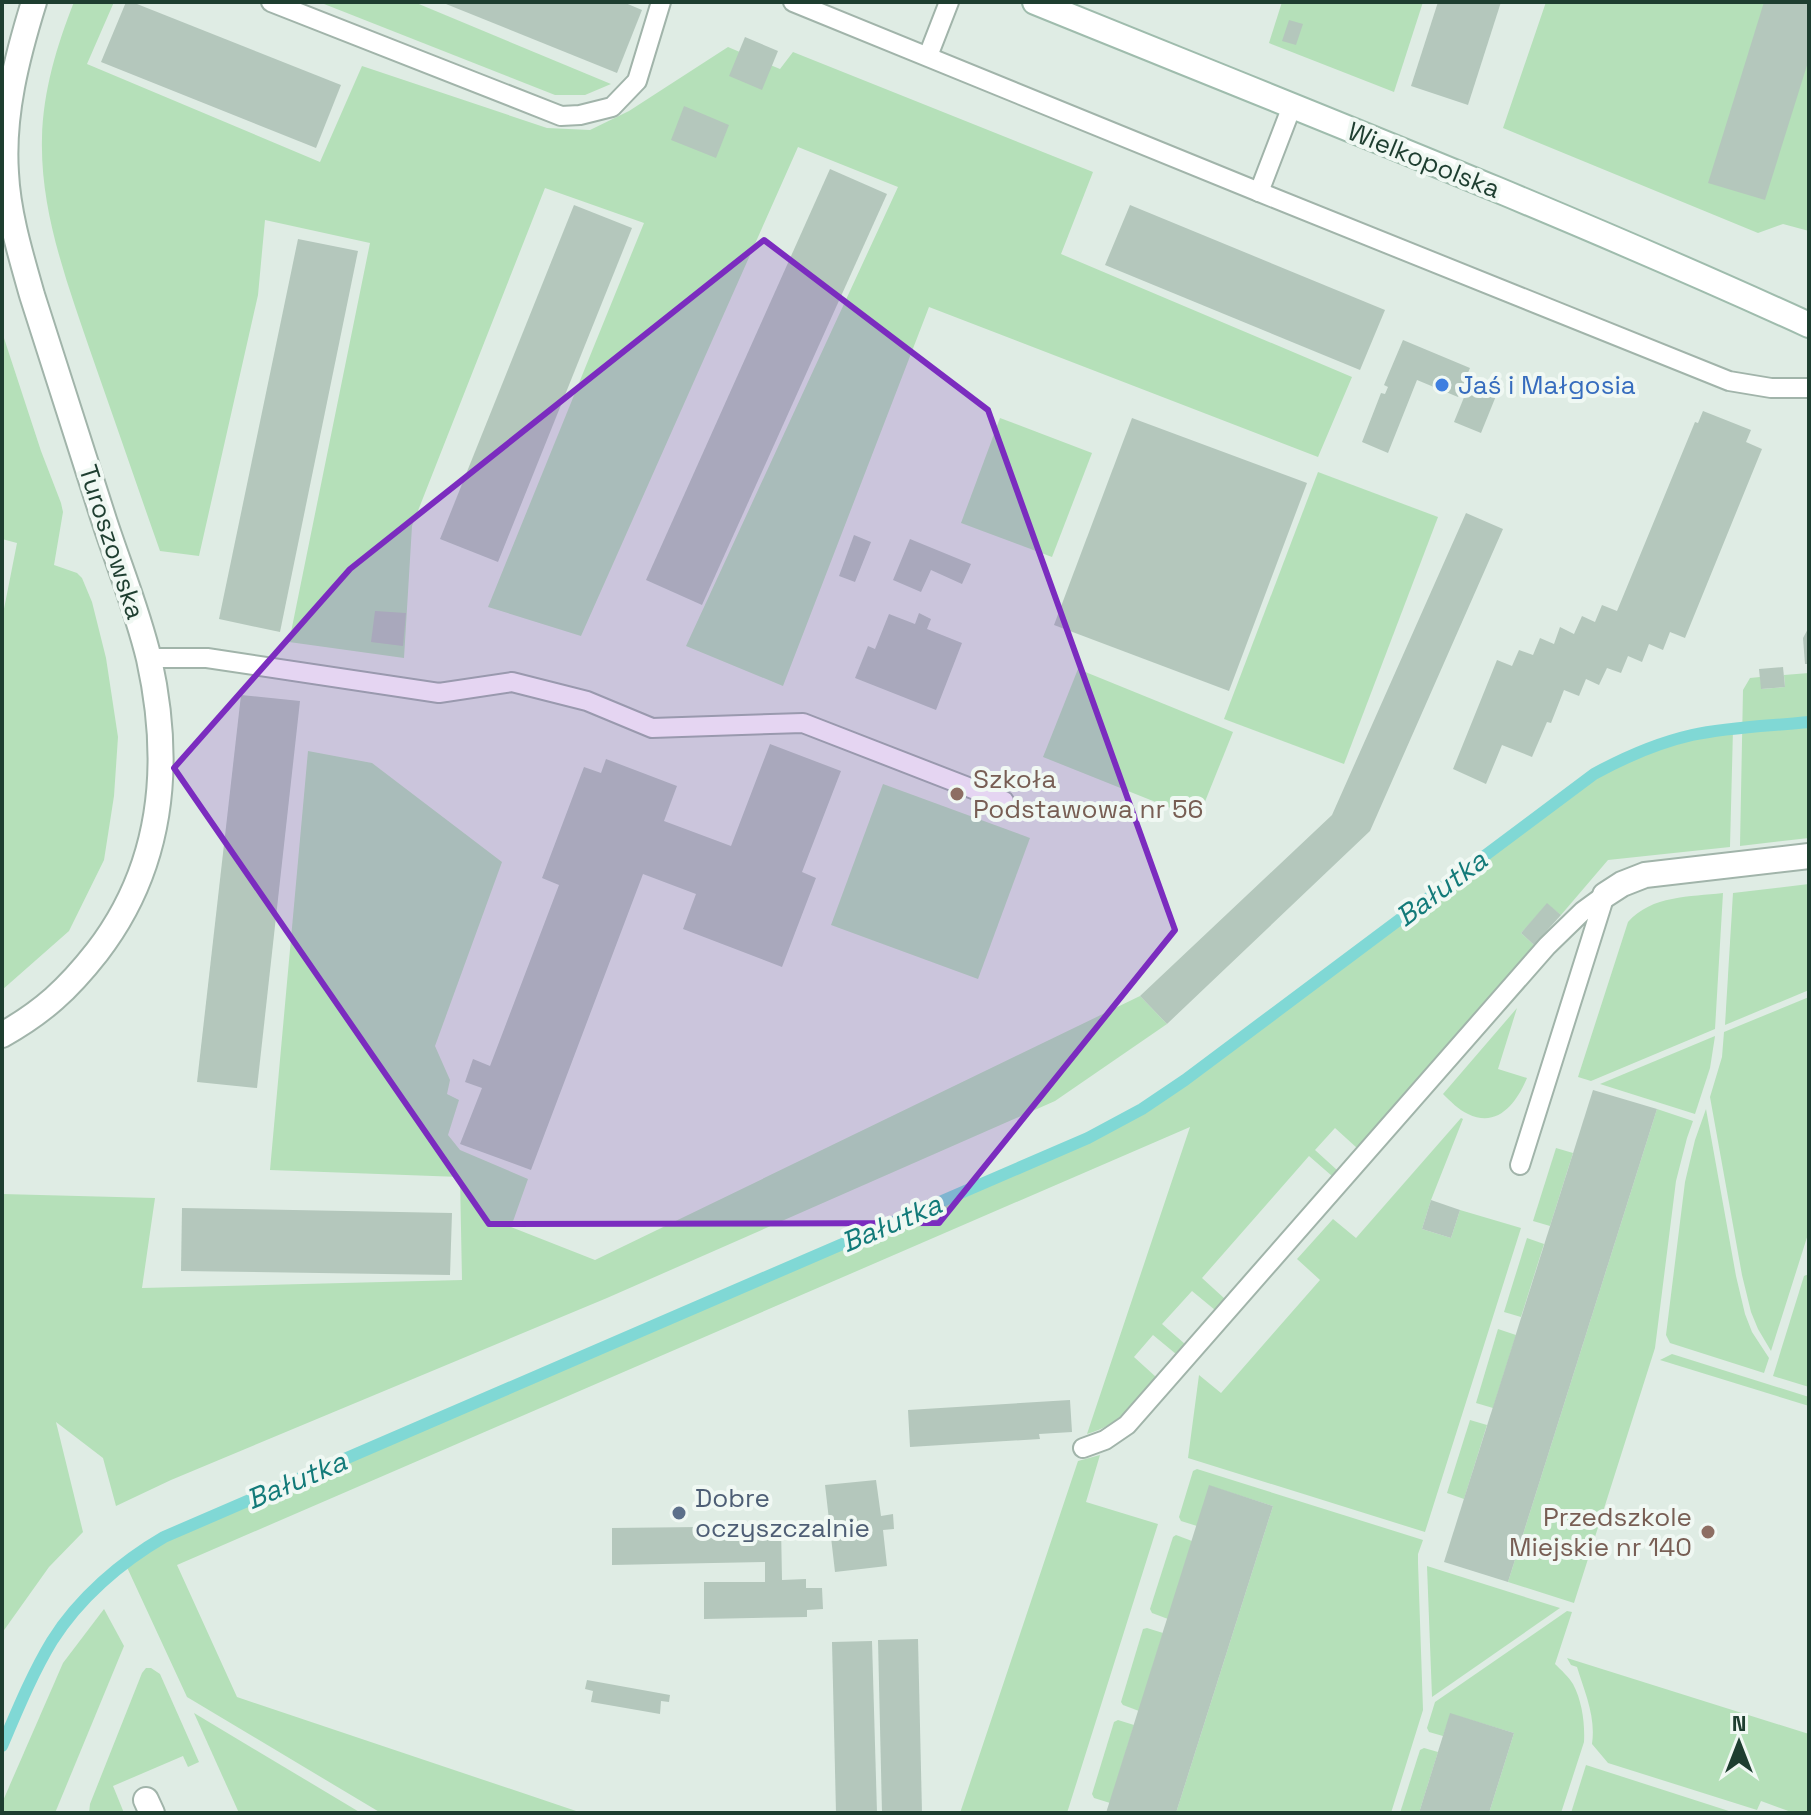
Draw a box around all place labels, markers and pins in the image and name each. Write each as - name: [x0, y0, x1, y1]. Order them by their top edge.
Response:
- place label: Jaś i Małgosia: [1458, 368, 1636, 402]
- marker: Jaś i Małgosia: [1433, 376, 1451, 394]
- place label: Szkoła Podstawowa nr 56: [973, 762, 1204, 826]
- marker: Szkoła Podstawowa nr 56: [948, 785, 966, 803]
- place label: Dobre oczyszczalnie: [695, 1481, 870, 1545]
- place label: Przedszkole Miejskie nr 140: [1509, 1500, 1692, 1564]
- marker: Dobre oczyszczalnie: [670, 1504, 688, 1522]
- marker: Przedszkole Miejskie nr 140: [1699, 1523, 1717, 1541]

